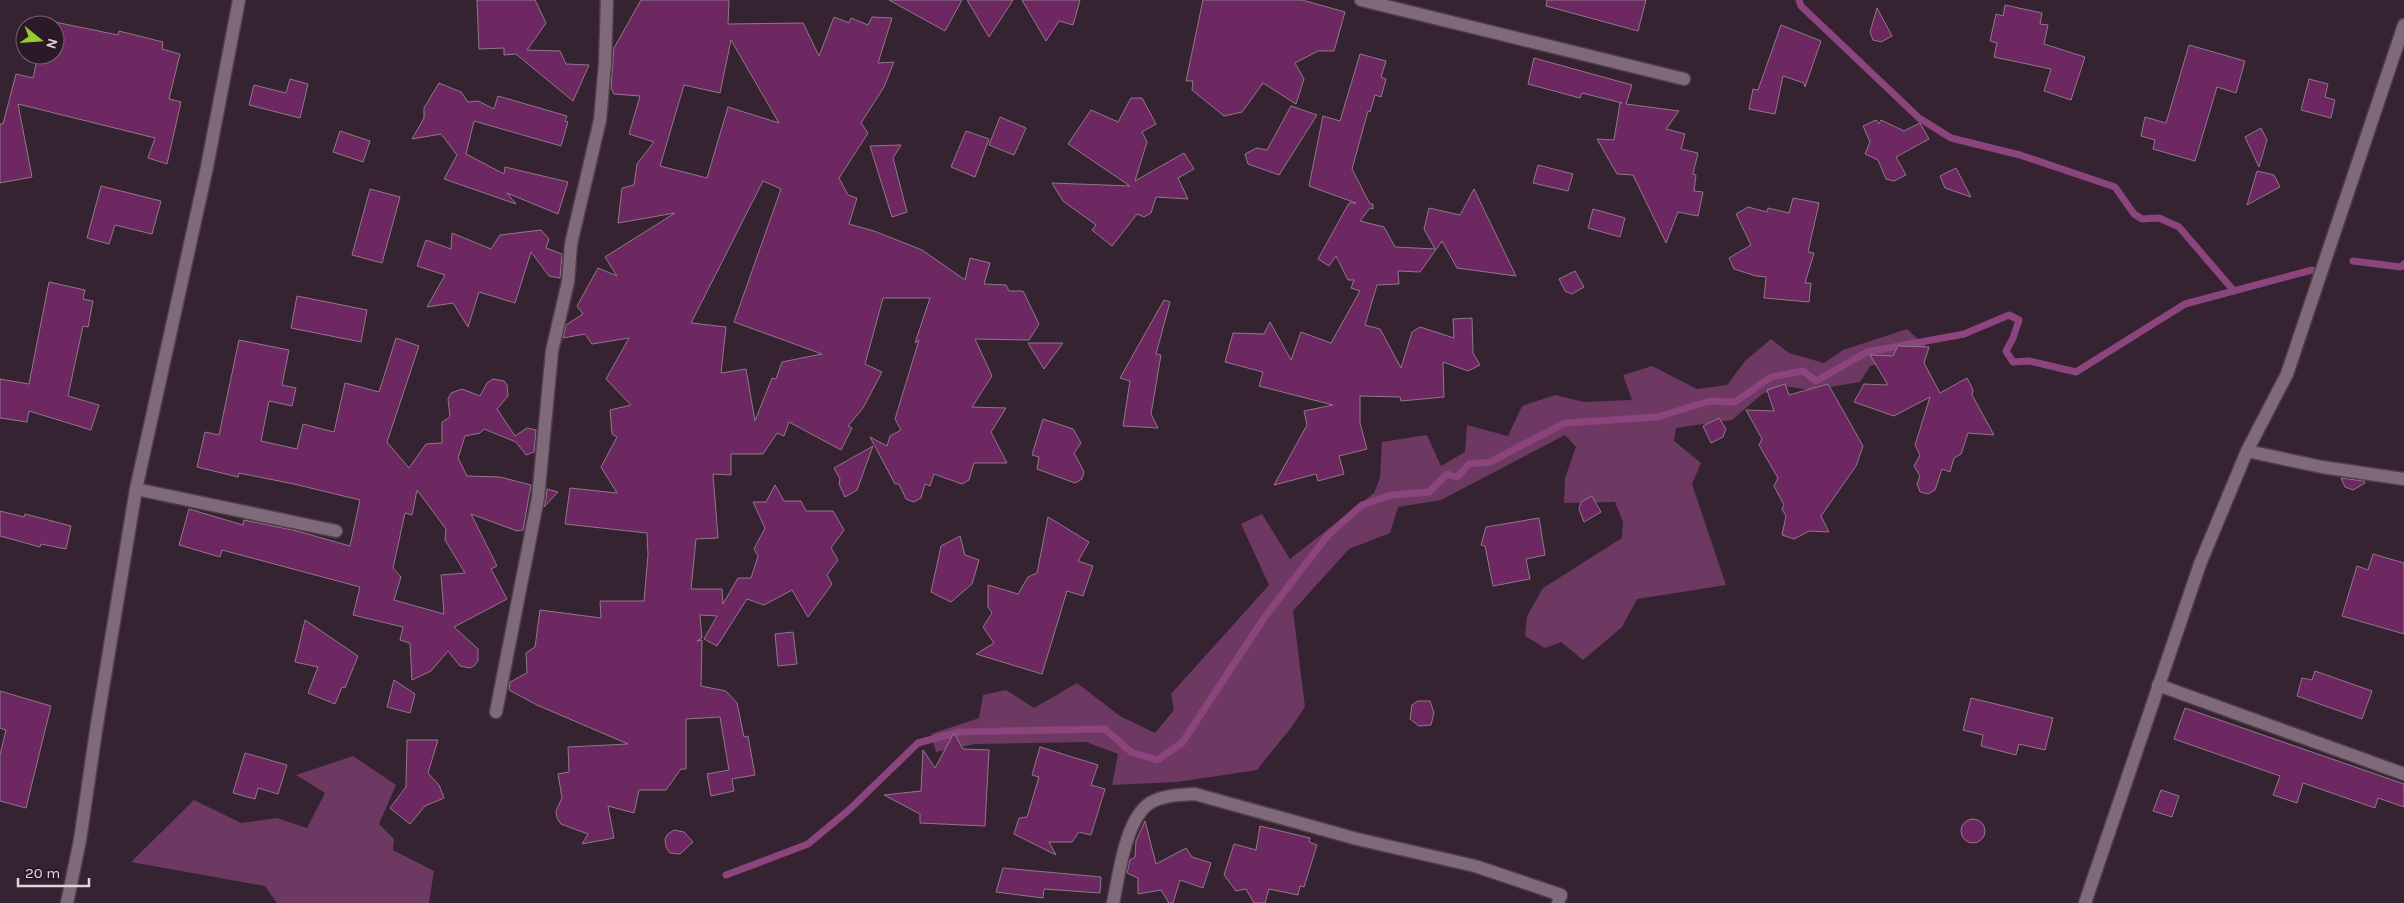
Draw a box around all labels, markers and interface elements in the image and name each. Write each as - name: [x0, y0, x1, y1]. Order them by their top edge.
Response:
- north arrow: [15, 15, 65, 65]
- text: N: [42, 36, 62, 51]
- scale bar: [18, 856, 89, 888]
- text: 20 m: [25, 864, 60, 882]

